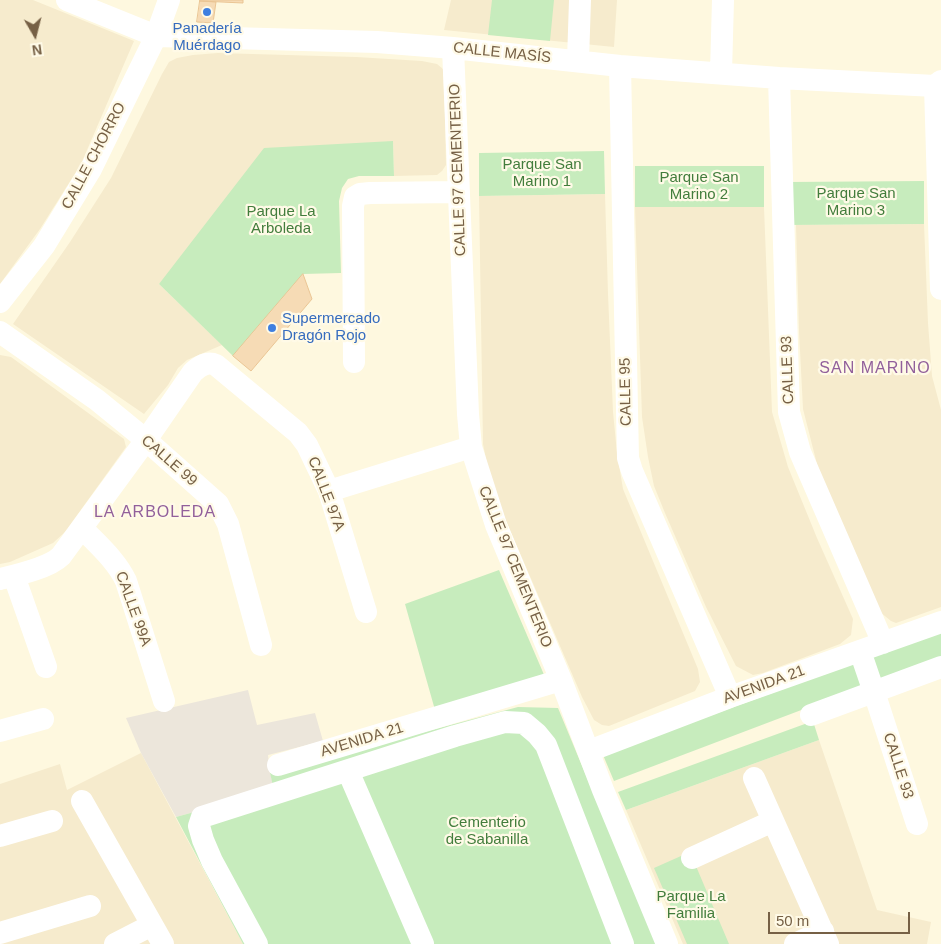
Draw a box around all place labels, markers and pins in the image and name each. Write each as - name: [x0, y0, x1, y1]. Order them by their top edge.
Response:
- marker: Panadería Muérdago: [201, 6, 213, 18]
- place label: Panadería Muérdago: [172, 20, 242, 55]
- place label: Supermercado Dragón Rojo: [282, 310, 380, 345]
- marker: Supermercado Dragón Rojo: [266, 322, 278, 334]

